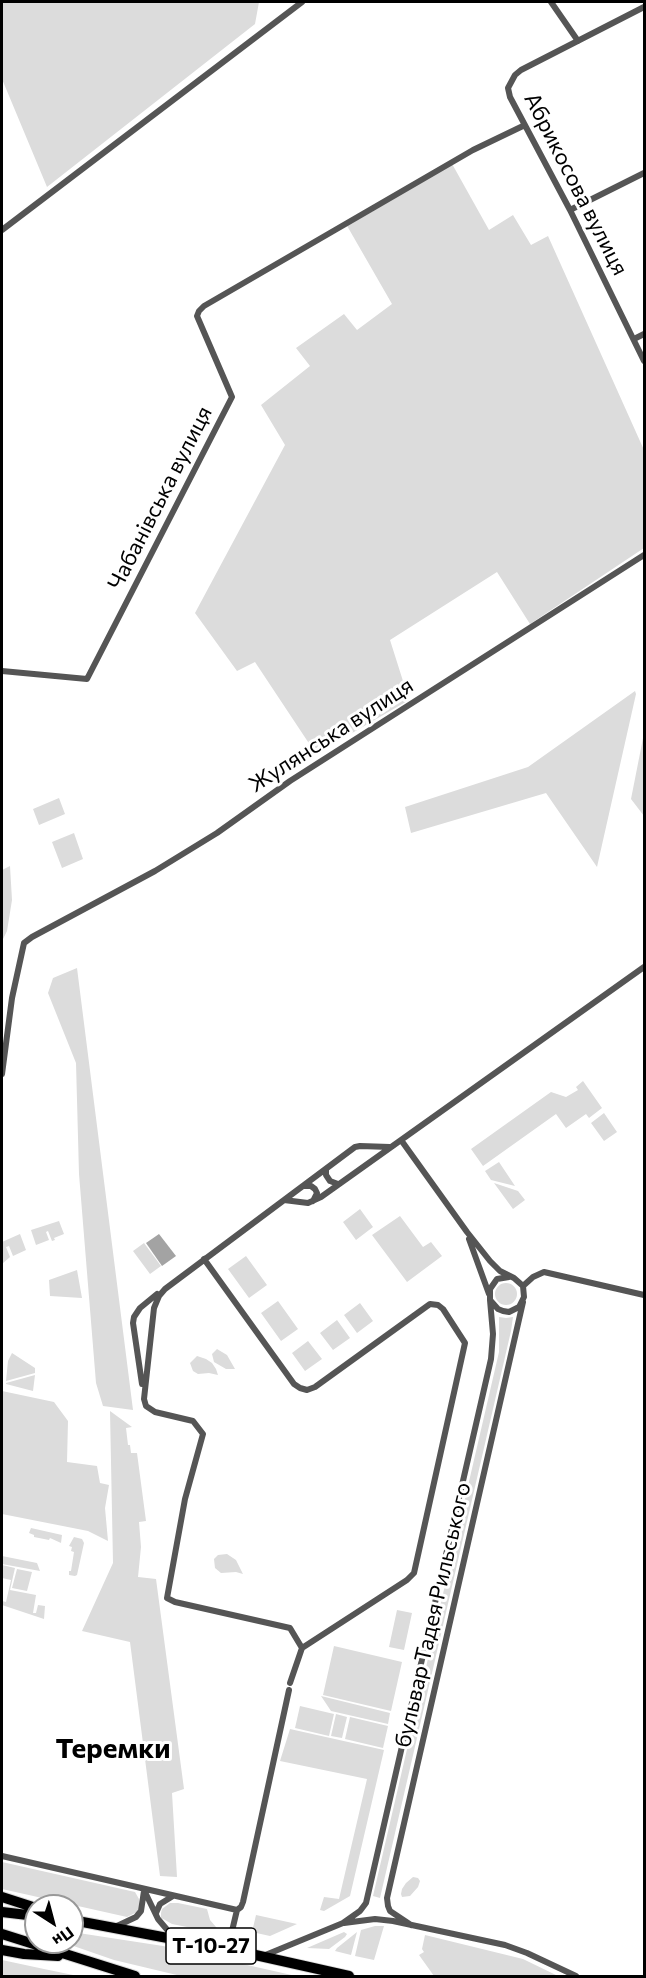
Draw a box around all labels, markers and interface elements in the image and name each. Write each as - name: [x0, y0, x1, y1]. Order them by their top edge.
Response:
- street label: Абрикосова вулиця: [519, 88, 633, 280]
- street label: Чабанівська вулиця: [102, 402, 218, 594]
- street label: Жулянська вулиця: [244, 672, 418, 798]
- street label: бульвар Тадея Рильського: [390, 1480, 476, 1750]
- district label: Теремки: [55, 1732, 171, 1766]
- north arrow: [24, 1894, 84, 1954]
- text: Пн: [50, 1923, 78, 1951]
- road number: Т-10-27: [166, 1928, 256, 1964]

